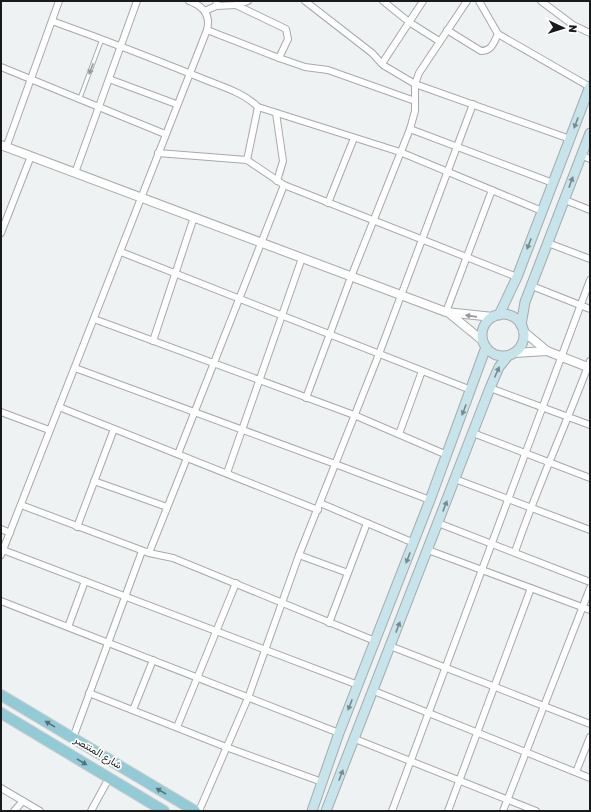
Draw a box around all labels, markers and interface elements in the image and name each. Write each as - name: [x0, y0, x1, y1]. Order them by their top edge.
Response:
- north arrow: [543, 8, 583, 48]
- text: N: [566, 24, 579, 33]
- one-way arrow: [88, 63, 94, 75]
- one-way arrow: [573, 117, 579, 129]
- one-way arrow: [569, 176, 575, 188]
- one-way arrow: [526, 239, 532, 251]
- one-way arrow: [465, 313, 477, 319]
- one-way arrow: [494, 366, 500, 378]
- one-way arrow: [460, 405, 466, 417]
- one-way arrow: [442, 500, 448, 512]
- one-way arrow: [404, 553, 410, 565]
- one-way arrow: [395, 621, 401, 633]
- one-way arrow: [347, 700, 353, 712]
- one-way arrow: [44, 721, 56, 728]
- street label: شارع المنتصر: [71, 734, 124, 773]
- one-way arrow: [76, 759, 88, 766]
- one-way arrow: [338, 768, 344, 780]
- one-way arrow: [156, 787, 166, 795]

